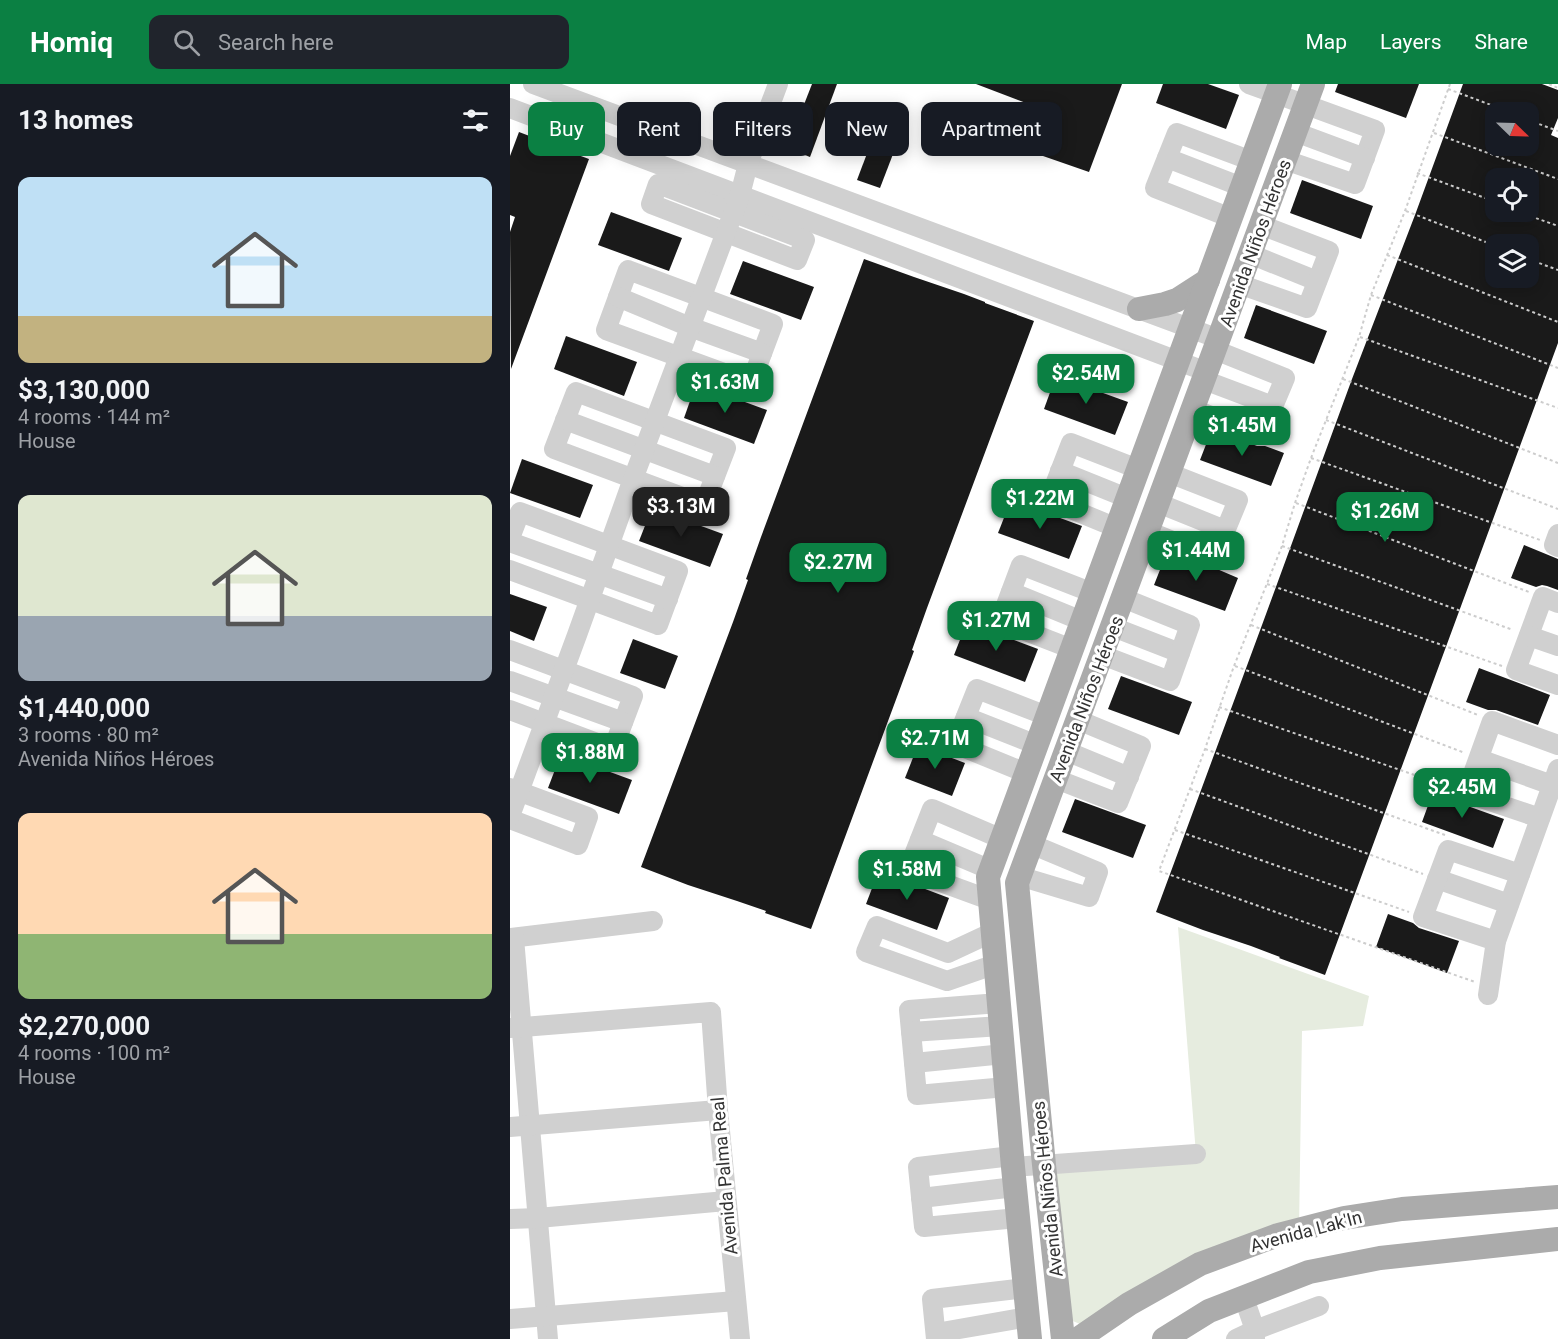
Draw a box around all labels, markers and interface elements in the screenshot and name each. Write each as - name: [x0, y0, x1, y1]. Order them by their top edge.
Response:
- search box: [149, 15, 569, 69]
- text: Homiq: [30, 26, 113, 59]
- icon: search: [170, 26, 203, 59]
- text: Search here: [218, 30, 334, 55]
- text: Map: [1305, 30, 1347, 54]
- text: Layers: [1380, 30, 1441, 54]
- text: Share: [1474, 30, 1528, 54]
- chip: Buy: [528, 102, 605, 156]
- chip: Rent: [617, 102, 701, 156]
- chip: Filters: [713, 102, 813, 156]
- chip: New: [825, 102, 909, 156]
- chip: Apartment: [921, 102, 1062, 156]
- north arrow: [1485, 102, 1539, 156]
- map controls: [1485, 102, 1539, 288]
- icon: filters: [459, 104, 492, 137]
- text: 13 homes: [18, 105, 133, 135]
- street label: Avenida Niños Héroes: [1215, 156, 1295, 330]
- button: locate: [1485, 168, 1539, 222]
- icon: home: [201, 216, 309, 324]
- button: layers: [1485, 234, 1539, 288]
- pin: $2.54M: [1037, 354, 1135, 405]
- text: $2.54M: [1051, 361, 1121, 385]
- pin: $1.63M: [676, 363, 774, 414]
- text: $1.63M: [690, 370, 760, 394]
- text: $3,130,000: [18, 375, 150, 405]
- text: 4 rooms · 144 m²: [18, 405, 170, 429]
- pin: $1.45M: [1193, 406, 1291, 457]
- text: $1.45M: [1207, 413, 1277, 437]
- text: House: [18, 429, 76, 453]
- pin: $1.22M: [991, 479, 1089, 530]
- text: $1.22M: [1005, 486, 1075, 510]
- pin: $3.13M: [632, 487, 730, 538]
- pin: $1.26M: [1336, 492, 1434, 543]
- text: $3.13M: [646, 494, 716, 518]
- text: $1.26M: [1350, 499, 1420, 523]
- pin: $1.44M: [1147, 531, 1245, 582]
- icon: home: [201, 534, 309, 642]
- text: $1.44M: [1161, 538, 1231, 562]
- pin: $2.27M: [789, 543, 887, 594]
- text: $2.27M: [803, 550, 873, 574]
- pin: $1.27M: [947, 601, 1045, 652]
- text: $1.27M: [961, 608, 1031, 632]
- street label: Avenida Niños Héroes: [1045, 613, 1127, 785]
- text: $1,440,000: [18, 693, 150, 723]
- pin: $2.71M: [886, 719, 984, 770]
- text: 3 rooms · 80 m²: [18, 723, 159, 747]
- text: $2.71M: [900, 726, 970, 750]
- pin: $1.88M: [541, 733, 639, 784]
- text: $1.88M: [555, 740, 625, 764]
- text: Avenida Niños Héroes: [18, 747, 214, 771]
- pin: $2.45M: [1413, 768, 1511, 819]
- text: $2.45M: [1427, 775, 1497, 799]
- pin: $1.58M: [858, 850, 956, 901]
- icon: home: [201, 852, 309, 960]
- text: $1.58M: [872, 857, 942, 881]
- text: $2,270,000: [18, 1011, 150, 1041]
- text: 4 rooms · 100 m²: [18, 1041, 170, 1065]
- text: House: [18, 1065, 76, 1089]
- street label: Avenida Palma Real: [707, 1096, 741, 1256]
- street label: Avenida Niños Héroes: [1027, 1100, 1067, 1278]
- street label: Avenida Lak'In: [1248, 1206, 1364, 1256]

